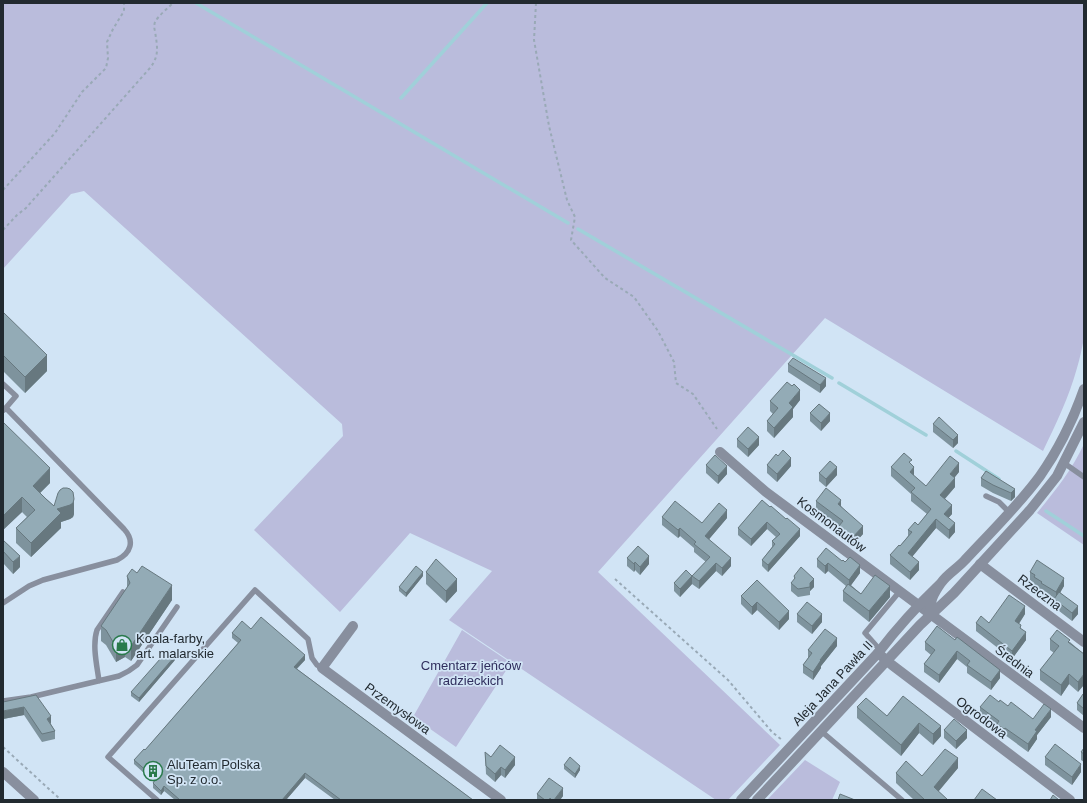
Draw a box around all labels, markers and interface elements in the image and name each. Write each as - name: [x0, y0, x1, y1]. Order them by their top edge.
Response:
- street label: Kosmonautów: [794, 494, 870, 556]
- street label: Rzeczna: [1015, 571, 1065, 614]
- place label: Koala-farby, art. malarskie: [136, 631, 214, 661]
- shop icon: Koala-farby, art. malarskie: [111, 634, 133, 656]
- street label: Aleja Jana Pawła II: [789, 638, 876, 729]
- street label: Średnia: [992, 642, 1038, 681]
- park label: Cmentarz jeńców radzieckich: [421, 658, 522, 688]
- street label: Przemysłowa: [362, 680, 434, 738]
- street label: Ogrodowa: [953, 693, 1011, 742]
- place label: AluTeam Polska Sp. z o.o.: [167, 757, 261, 787]
- building icon: AluTeam Polska Sp. z o.o.: [142, 760, 164, 782]

